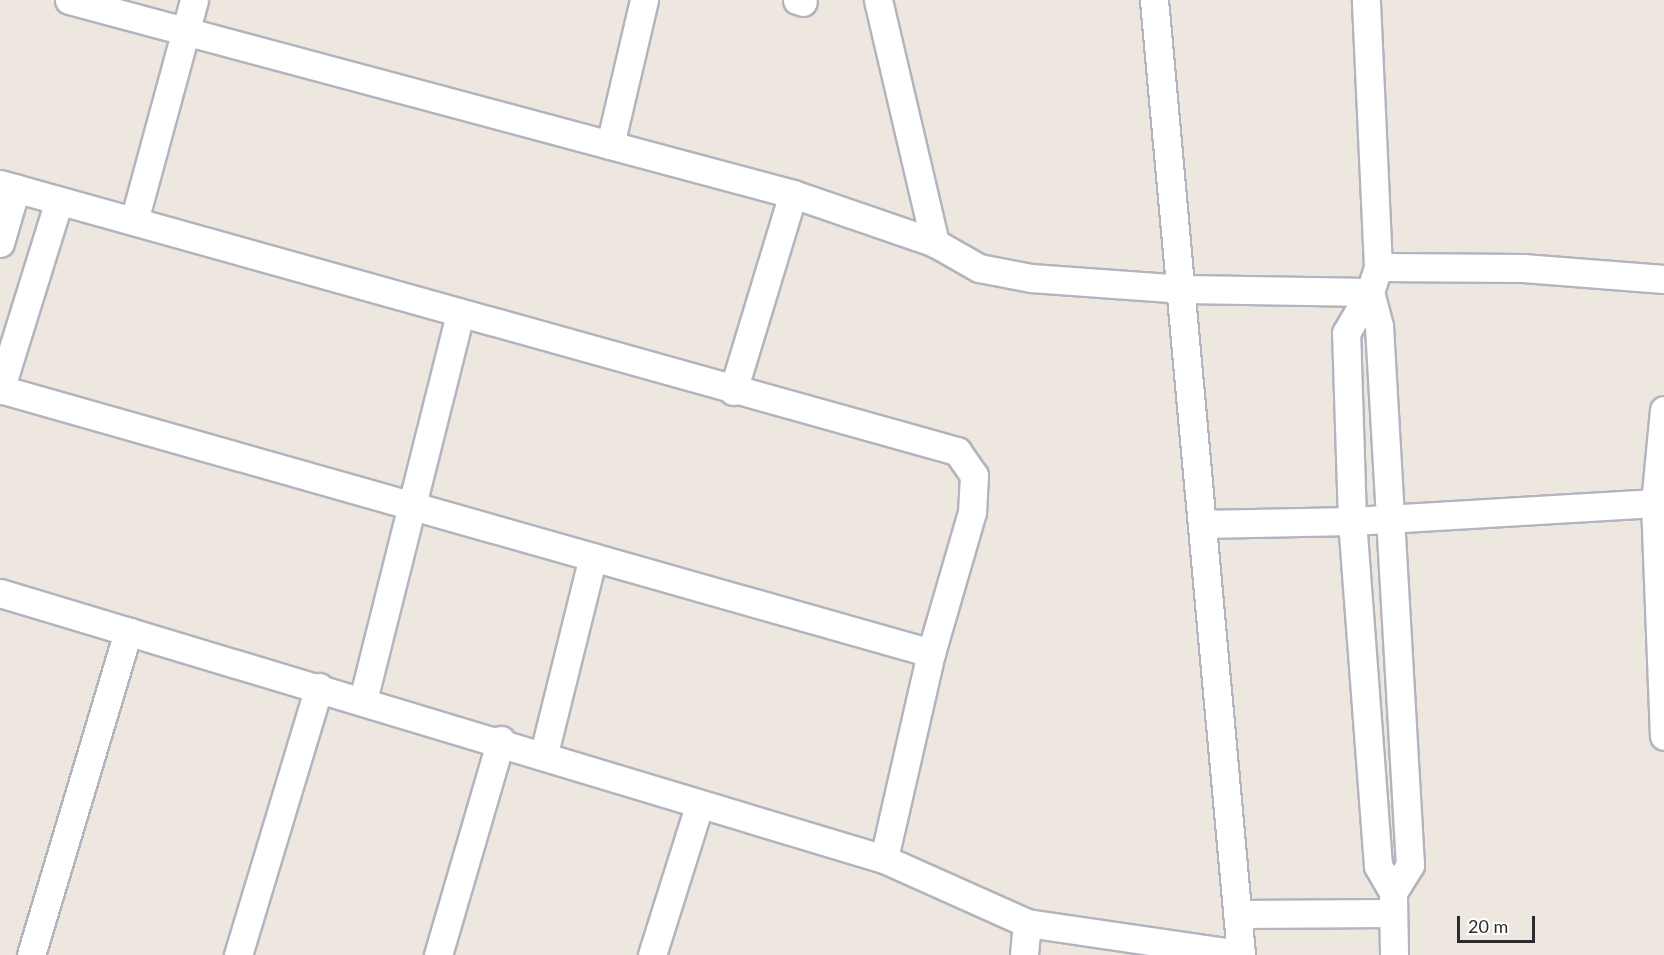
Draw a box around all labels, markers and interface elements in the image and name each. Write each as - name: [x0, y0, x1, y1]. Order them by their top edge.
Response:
- scale bar: [1460, 904, 1538, 942]
- text: 20 m: [1468, 915, 1508, 937]

